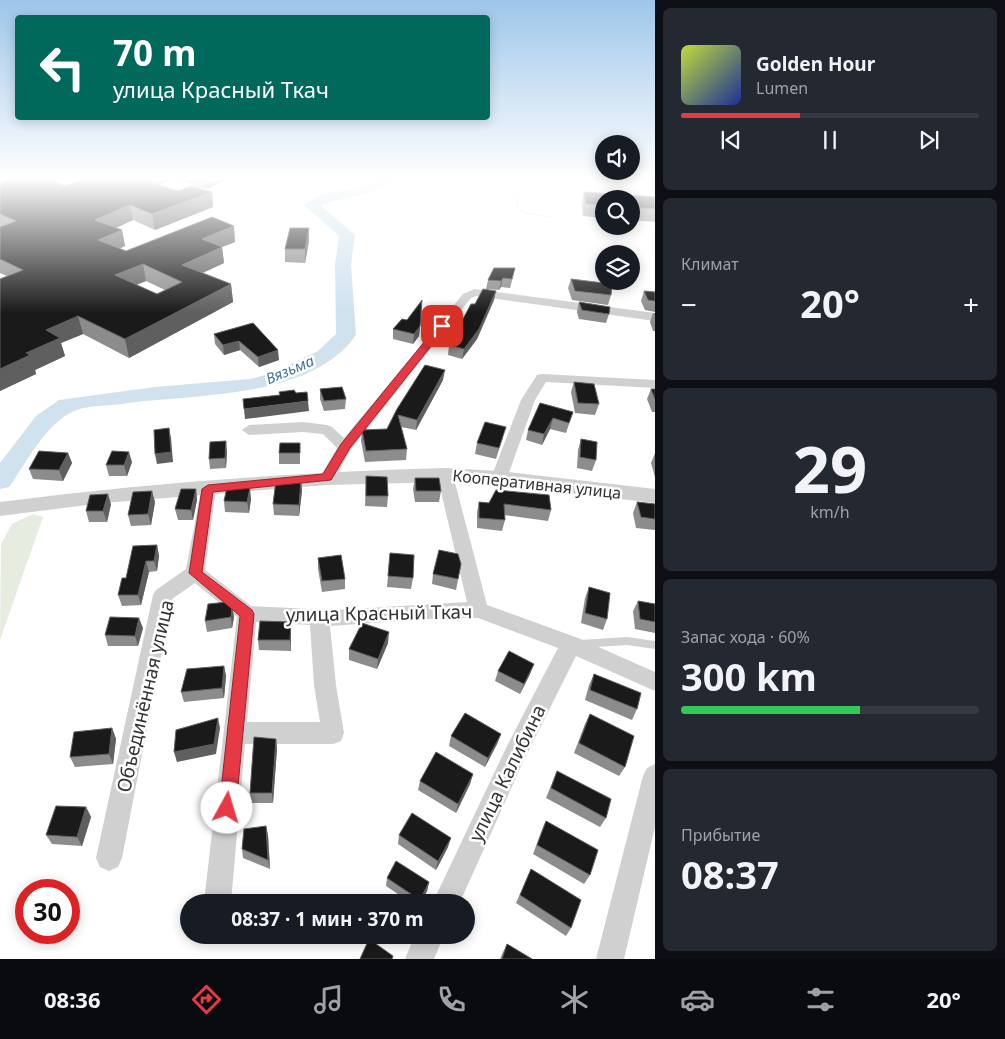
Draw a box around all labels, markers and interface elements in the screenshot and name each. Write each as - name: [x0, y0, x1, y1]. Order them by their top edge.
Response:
- text: 70 m: [113, 29, 196, 76]
- icon: left: [30, 35, 95, 100]
- text: Golden Hour: [756, 51, 875, 77]
- text: улица Красный Ткач: [113, 74, 329, 104]
- text: Lumen: [756, 77, 808, 99]
- icon: previous: [717, 126, 745, 154]
- icon: pause: [816, 126, 844, 154]
- icon: next: [915, 126, 943, 154]
- map controls: [595, 135, 640, 290]
- button: sound: [595, 135, 640, 180]
- button: search: [595, 190, 640, 235]
- button: layers: [595, 245, 640, 290]
- text: Климат: [681, 253, 739, 275]
- text: 20°: [800, 277, 860, 329]
- text: −: [681, 285, 697, 323]
- text: +: [963, 285, 979, 323]
- pin: [421, 305, 463, 347]
- icon: arrive: [428, 312, 456, 340]
- water label: Вязьма: [262, 350, 317, 388]
- text: 29: [793, 424, 867, 512]
- street label: Кооперативная улица: [452, 464, 622, 504]
- text: km/h: [810, 501, 850, 523]
- street label: Объединённая улица: [110, 597, 180, 795]
- street label: улица Красный Ткач: [286, 598, 472, 628]
- text: Запас хода · 60%: [681, 626, 810, 648]
- text: 300 km: [681, 650, 817, 702]
- street label: улица Калибина: [463, 700, 551, 846]
- position arrow: [200, 781, 252, 833]
- text: Прибытие: [681, 824, 760, 846]
- text: 08:37: [681, 848, 779, 900]
- speed limit sign: 30: [15, 879, 80, 944]
- text: 08:37 · 1 мин · 370 m: [231, 906, 424, 932]
- icon: directions: [189, 982, 224, 1017]
- icon: music: [311, 982, 346, 1017]
- icon: phone: [434, 982, 469, 1017]
- icon: climate: [557, 982, 592, 1017]
- icon: car: [680, 982, 715, 1017]
- icon: filters: [803, 982, 838, 1017]
- text: 08:36: [44, 984, 101, 1014]
- text: 20°: [926, 984, 961, 1014]

